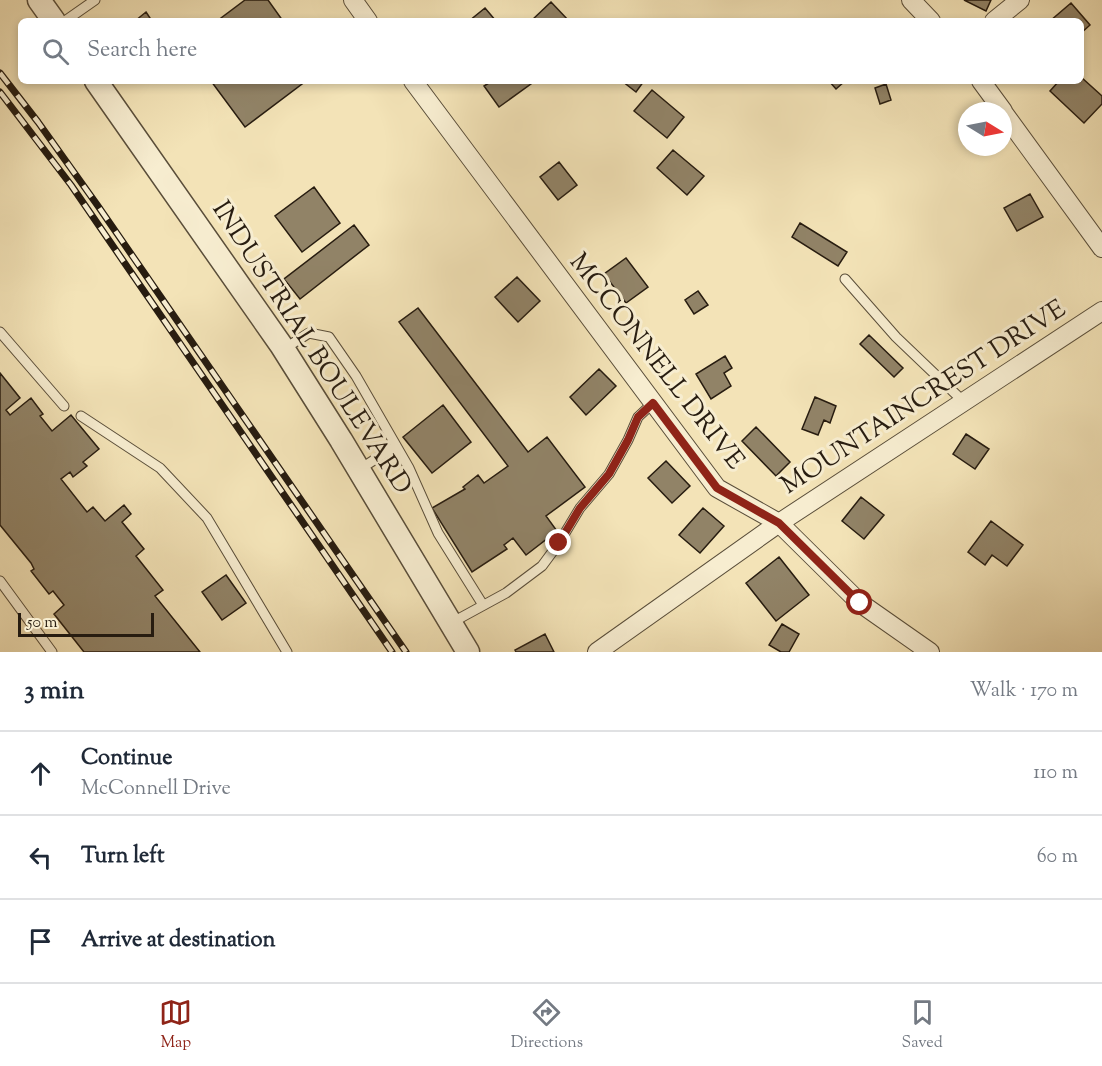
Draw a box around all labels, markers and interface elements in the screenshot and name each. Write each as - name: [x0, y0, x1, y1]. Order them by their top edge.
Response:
- search box: [18, 18, 1084, 84]
- icon: search: [39, 35, 72, 68]
- text: Search here: [87, 35, 197, 67]
- north arrow: [958, 102, 1012, 156]
- street label: INDUSTRIAL BOULEVARD: [202, 194, 420, 502]
- street label: MCCONNELL DRIVE: [560, 246, 753, 478]
- street label: MOUNTAINCREST DRIVE: [774, 292, 1074, 504]
- route end: [545, 529, 571, 555]
- route start: [846, 589, 872, 615]
- scale bar: [18, 610, 154, 638]
- text: 50 m: [27, 612, 58, 635]
- text: 3 min: [24, 673, 84, 710]
- text: Walk · 170 m: [970, 677, 1078, 706]
- text: Continue: [81, 743, 172, 775]
- icon: ahead: [24, 757, 57, 790]
- text: 110 m: [1033, 759, 1078, 788]
- text: McConnell Drive: [81, 775, 231, 804]
- icon: left: [24, 841, 57, 874]
- text: Turn left: [81, 841, 164, 873]
- text: 60 m: [1037, 843, 1078, 872]
- icon: arrive: [24, 925, 57, 958]
- text: Arrive at destination: [81, 925, 276, 957]
- tab: Map: [159, 996, 192, 1055]
- tab: Directions: [511, 996, 583, 1055]
- tab: Saved: [902, 996, 943, 1055]

